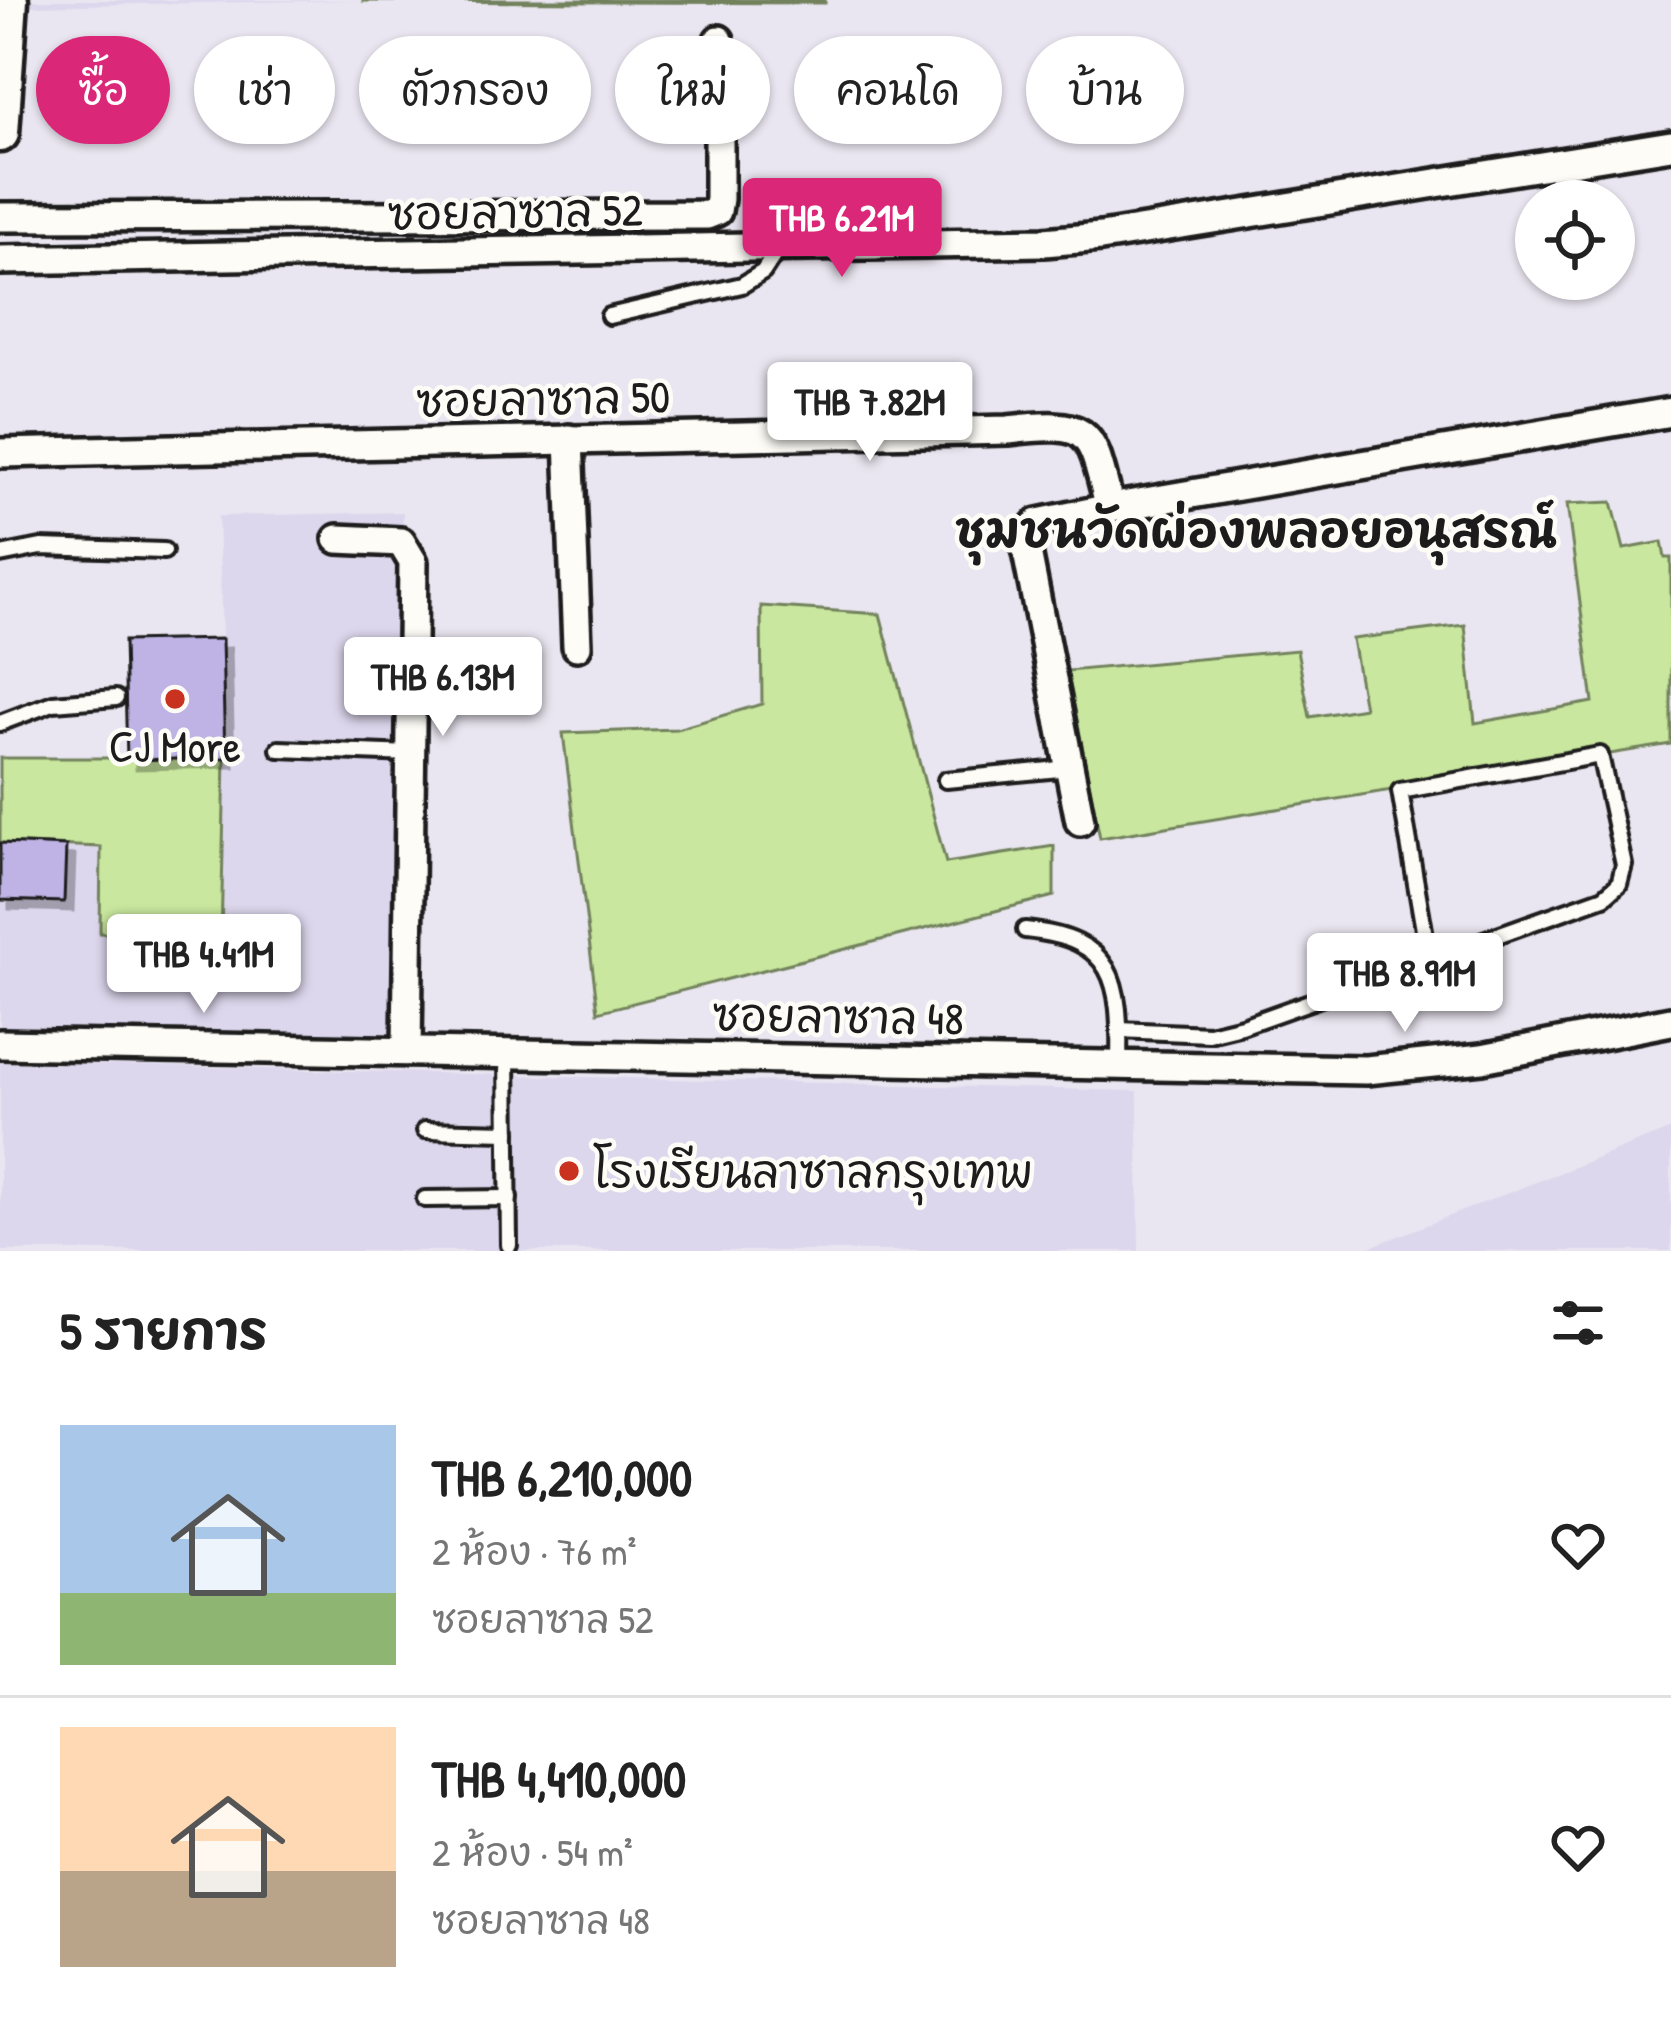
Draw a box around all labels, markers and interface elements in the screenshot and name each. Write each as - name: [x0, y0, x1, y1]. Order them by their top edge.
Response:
- chip: ซื้อ: [36, 36, 170, 144]
- chip: เช่า: [194, 36, 335, 144]
- chip: ตัวกรอง: [359, 36, 591, 144]
- chip: ใหม่: [615, 36, 770, 144]
- chip: คอนโด: [794, 36, 1002, 144]
- chip: บ้าน: [1026, 36, 1184, 144]
- street label: ซอยลาซาล 52: [387, 178, 643, 244]
- pin: THB 6.21M: [705, 178, 979, 280]
- map controls: [1515, 180, 1635, 300]
- button: locate: [1515, 180, 1635, 300]
- text: THB 6.21M: [770, 190, 914, 243]
- pin: THB 7.82M: [733, 362, 1007, 464]
- street label: ซอยลาซาล 50: [415, 365, 671, 431]
- text: THB 7.82M: [794, 374, 946, 427]
- district label: ชุมชนวัดผ่องพลอยอนุสรณ์: [955, 497, 1557, 566]
- pin: THB 6.13M: [306, 637, 580, 739]
- text: THB 6.13M: [371, 649, 515, 702]
- marker: CJ More: [162, 686, 188, 712]
- place label: CJ More: [109, 715, 241, 776]
- pin: THB 4.41M: [67, 914, 341, 1016]
- text: THB 4.41M: [134, 926, 274, 979]
- pin: THB 8.91M: [1268, 933, 1542, 1035]
- text: THB 8.91M: [1334, 945, 1476, 998]
- street label: ซอยลาซาล 48: [712, 983, 964, 1049]
- place label: โรงเรียนลาซาลกรุงเทพ: [593, 1141, 1033, 1206]
- marker: โรงเรียนลาซาลกรุงเทพ: [556, 1158, 582, 1184]
- icon: filters: [1545, 1290, 1611, 1356]
- text: 5 รายการ: [60, 1296, 267, 1365]
- text: THB 6,210,000: [432, 1443, 692, 1512]
- icon: home: [156, 1473, 300, 1617]
- icon: heart: [1545, 1512, 1611, 1578]
- text: 2 ห้อง · 76 m²: [432, 1524, 636, 1577]
- text: ซอยลาซาล 52: [432, 1592, 653, 1645]
- text: THB 4,410,000: [432, 1744, 686, 1813]
- icon: home: [156, 1775, 300, 1919]
- icon: heart: [1545, 1814, 1611, 1880]
- text: 2 ห้อง · 54 m²: [432, 1825, 633, 1878]
- text: ซอยลาซาล 48: [432, 1893, 650, 1946]

